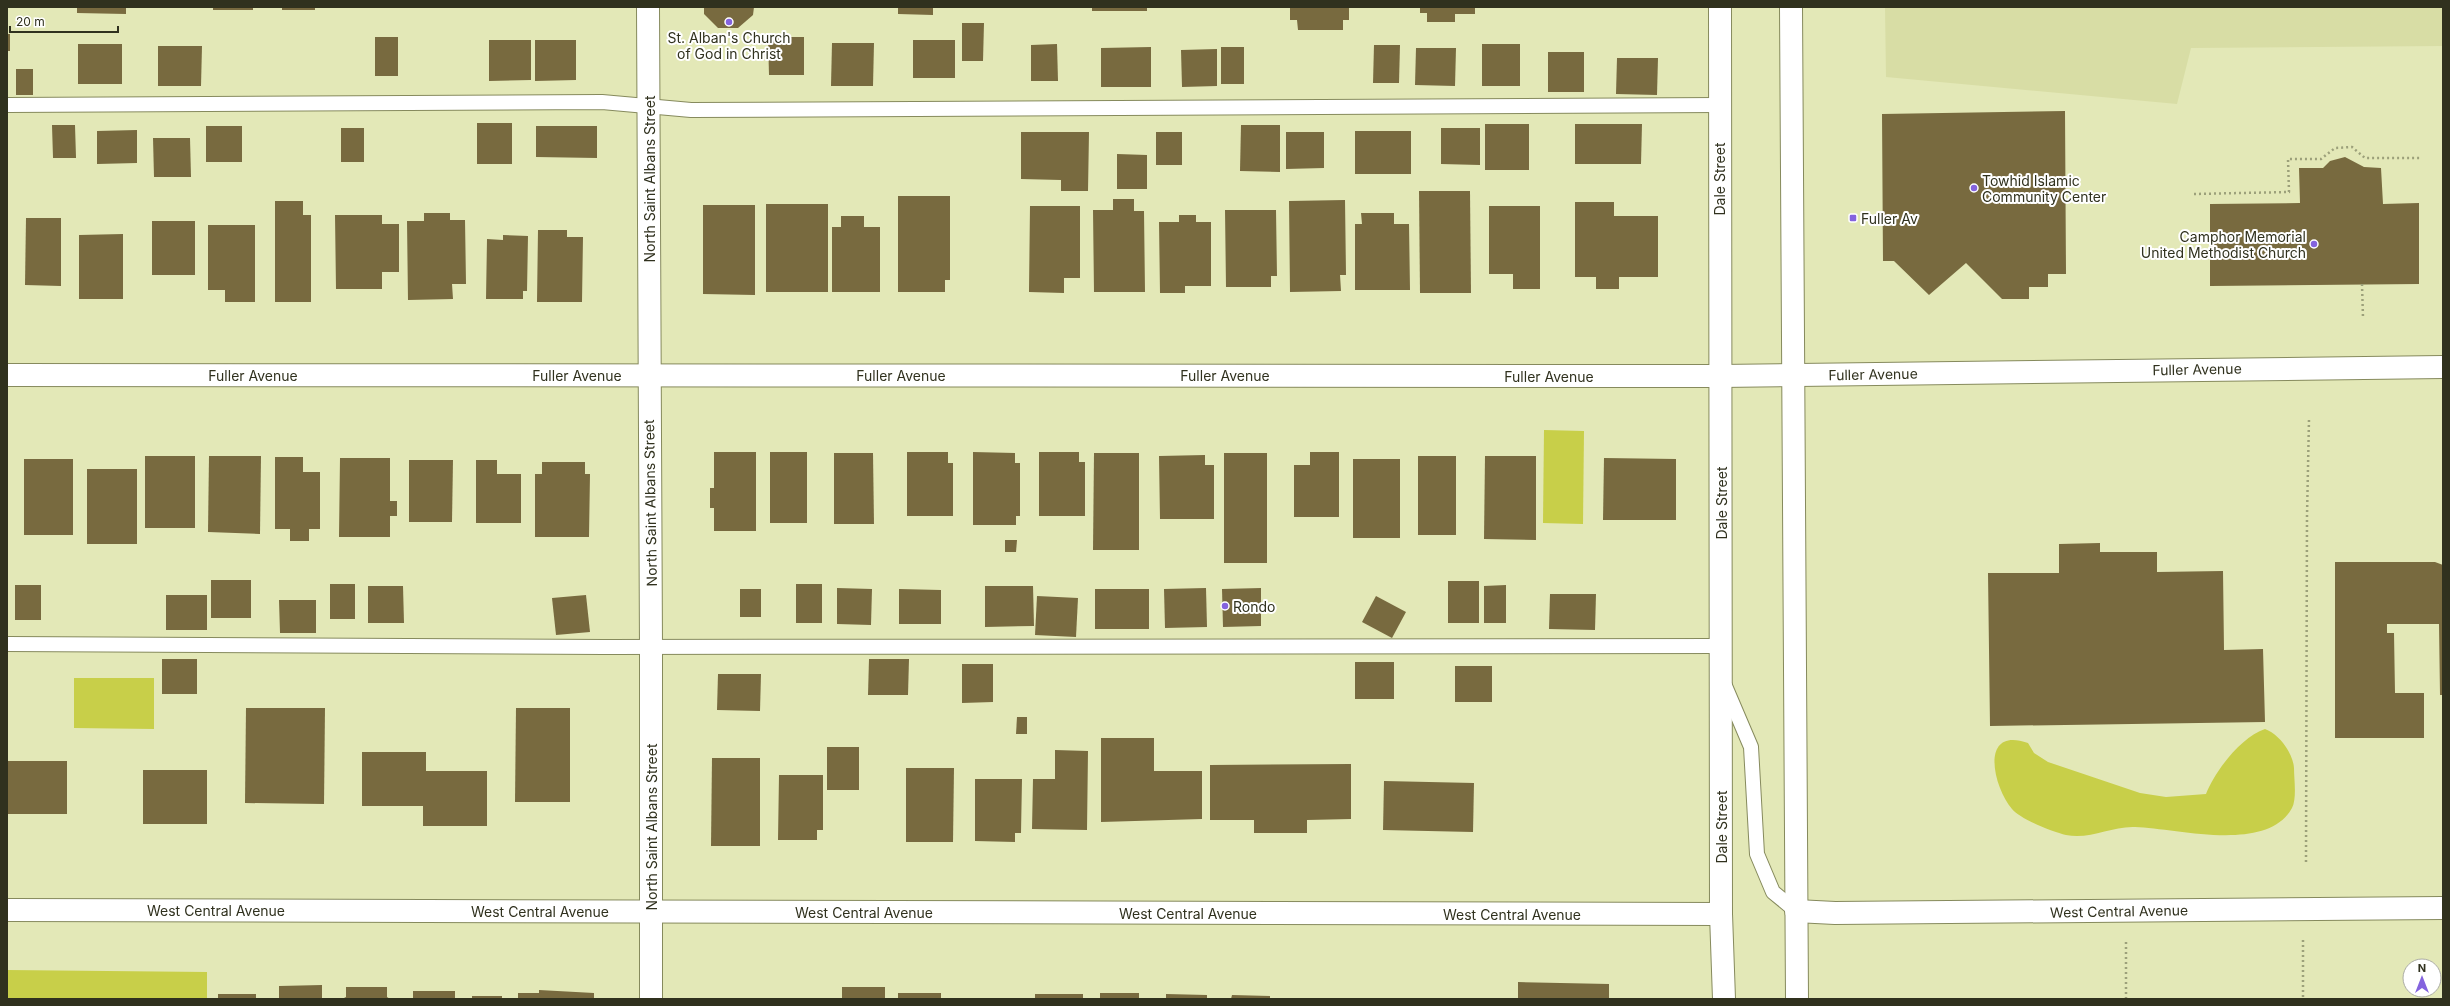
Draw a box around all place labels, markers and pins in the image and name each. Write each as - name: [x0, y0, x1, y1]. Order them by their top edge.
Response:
- marker: St. Alban's Church of God in Christ: [724, 17, 734, 27]
- place label: St. Alban's Church of God in Christ: [667, 29, 791, 62]
- place label: Towhid Islamic Community Center: [1982, 172, 2106, 205]
- marker: Towhid Islamic Community Center: [1969, 183, 1979, 193]
- place label: Fuller Av: [1861, 210, 1918, 227]
- marker: Fuller Av: [1848, 213, 1858, 223]
- place label: Camphor Memorial United Methodist Church: [2141, 228, 2306, 261]
- marker: Camphor Memorial United Methodist Church: [2309, 239, 2319, 249]
- place label: Rondo: [1233, 598, 1275, 615]
- marker: Rondo: [1220, 601, 1230, 611]

